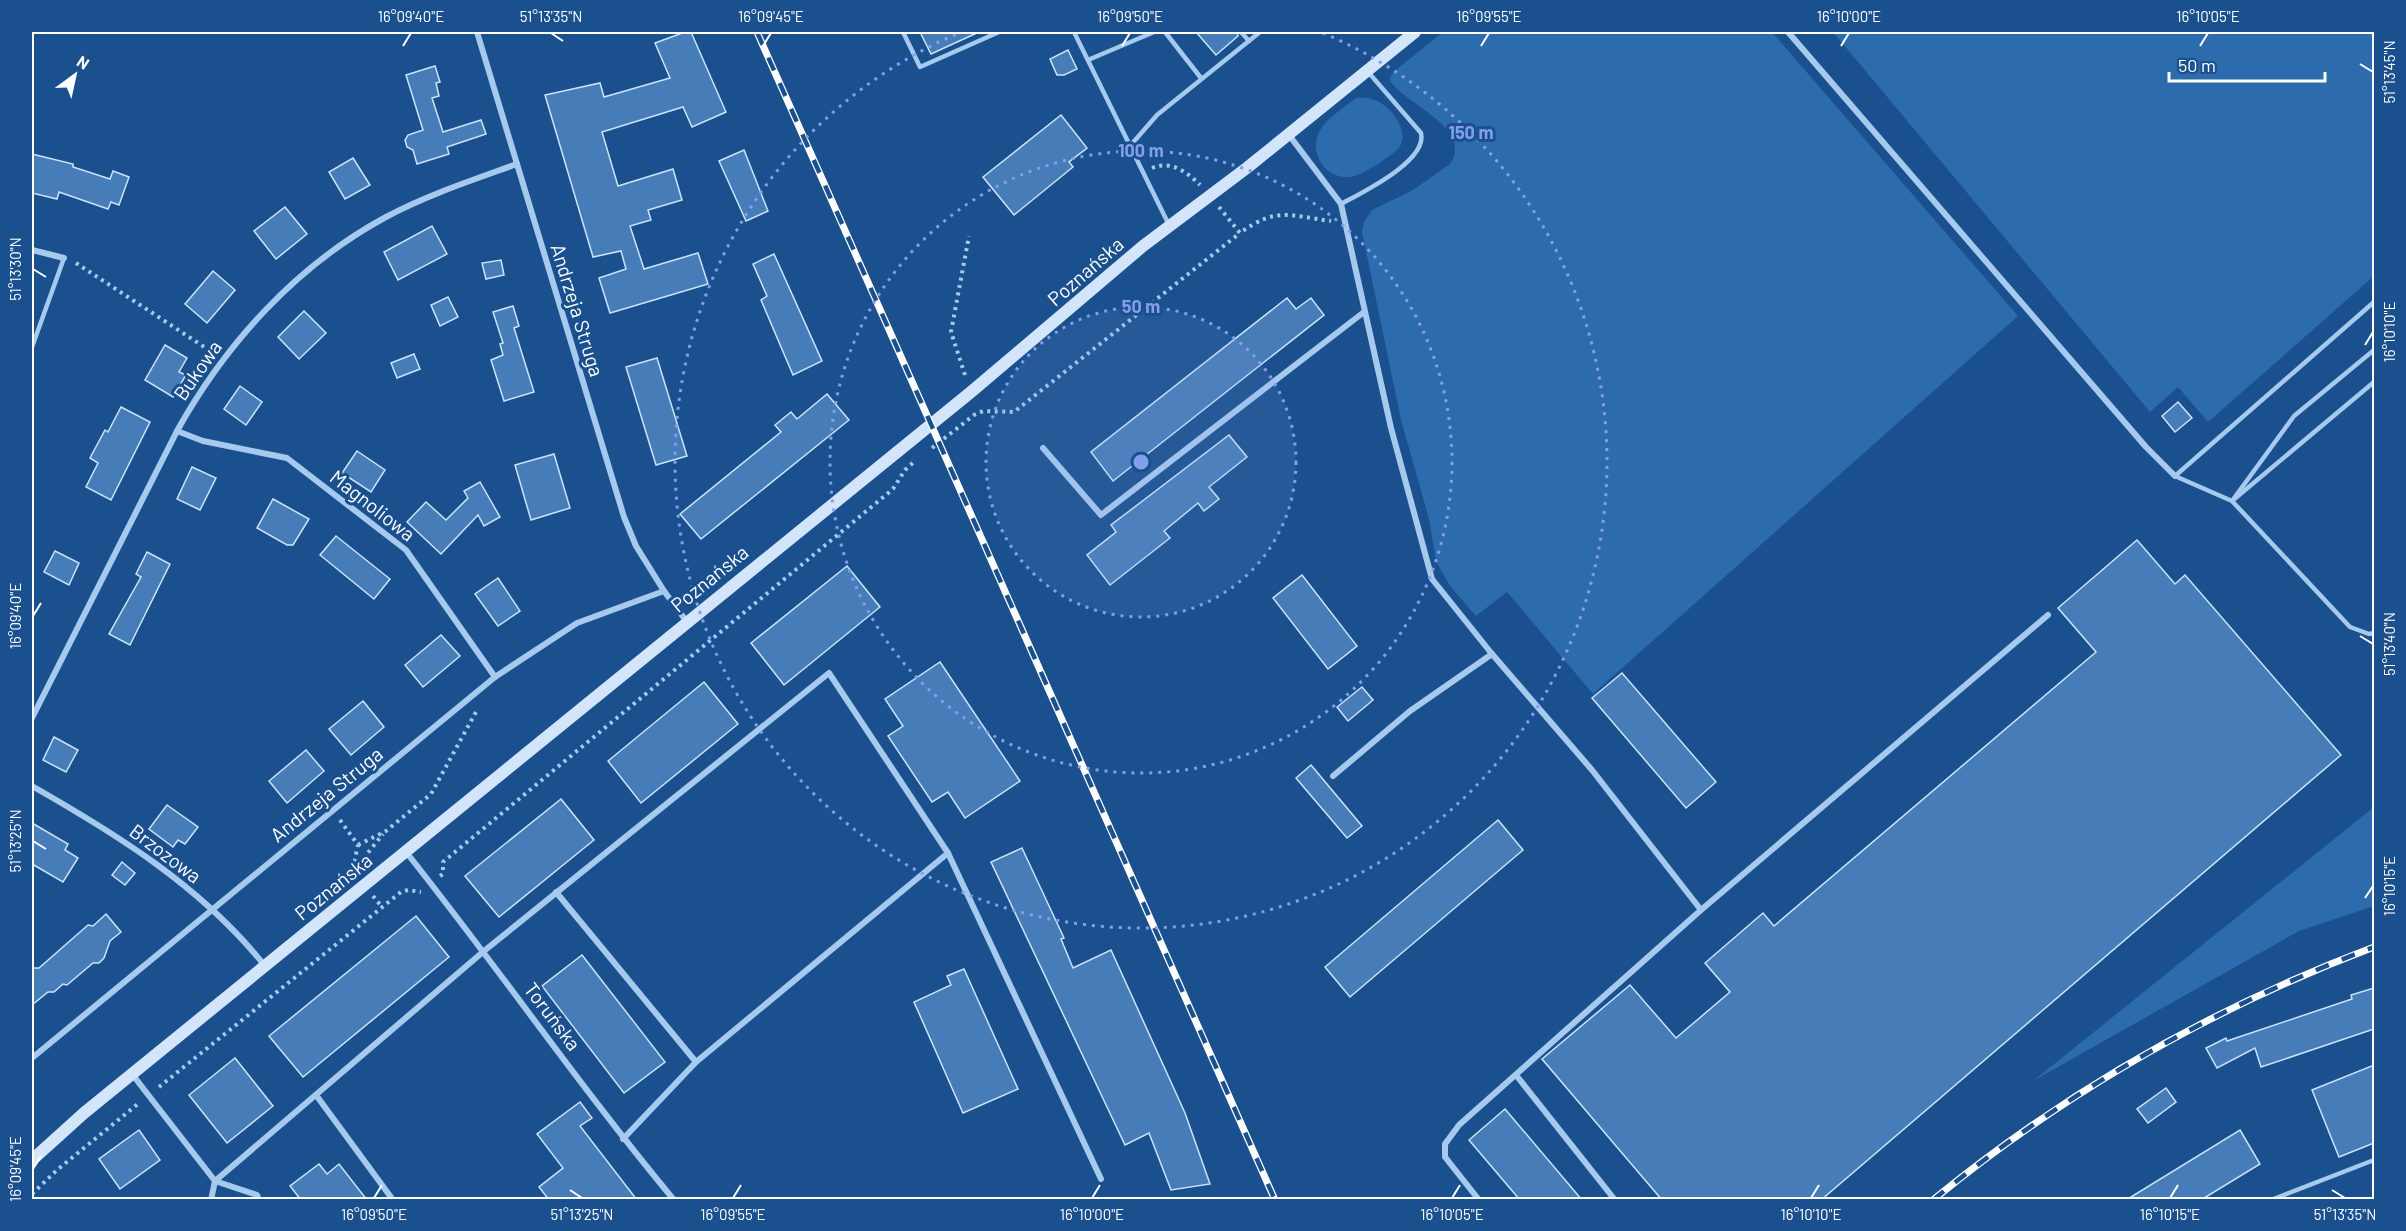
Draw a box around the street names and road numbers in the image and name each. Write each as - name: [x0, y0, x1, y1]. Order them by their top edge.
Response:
- street label: Poznańska: [1042, 232, 1128, 310]
- street label: Andrzeja Struga: [546, 241, 610, 379]
- street label: Bukowa: [168, 335, 226, 405]
- street label: Magnoliowa: [326, 464, 420, 546]
- street label: Poznańska: [665, 539, 753, 617]
- street label: Andrzeja Struga: [265, 741, 387, 847]
- street label: Brzozowa: [125, 818, 207, 888]
- street label: Poznańska: [289, 847, 377, 925]
- street label: Toruńska: [520, 977, 586, 1055]

